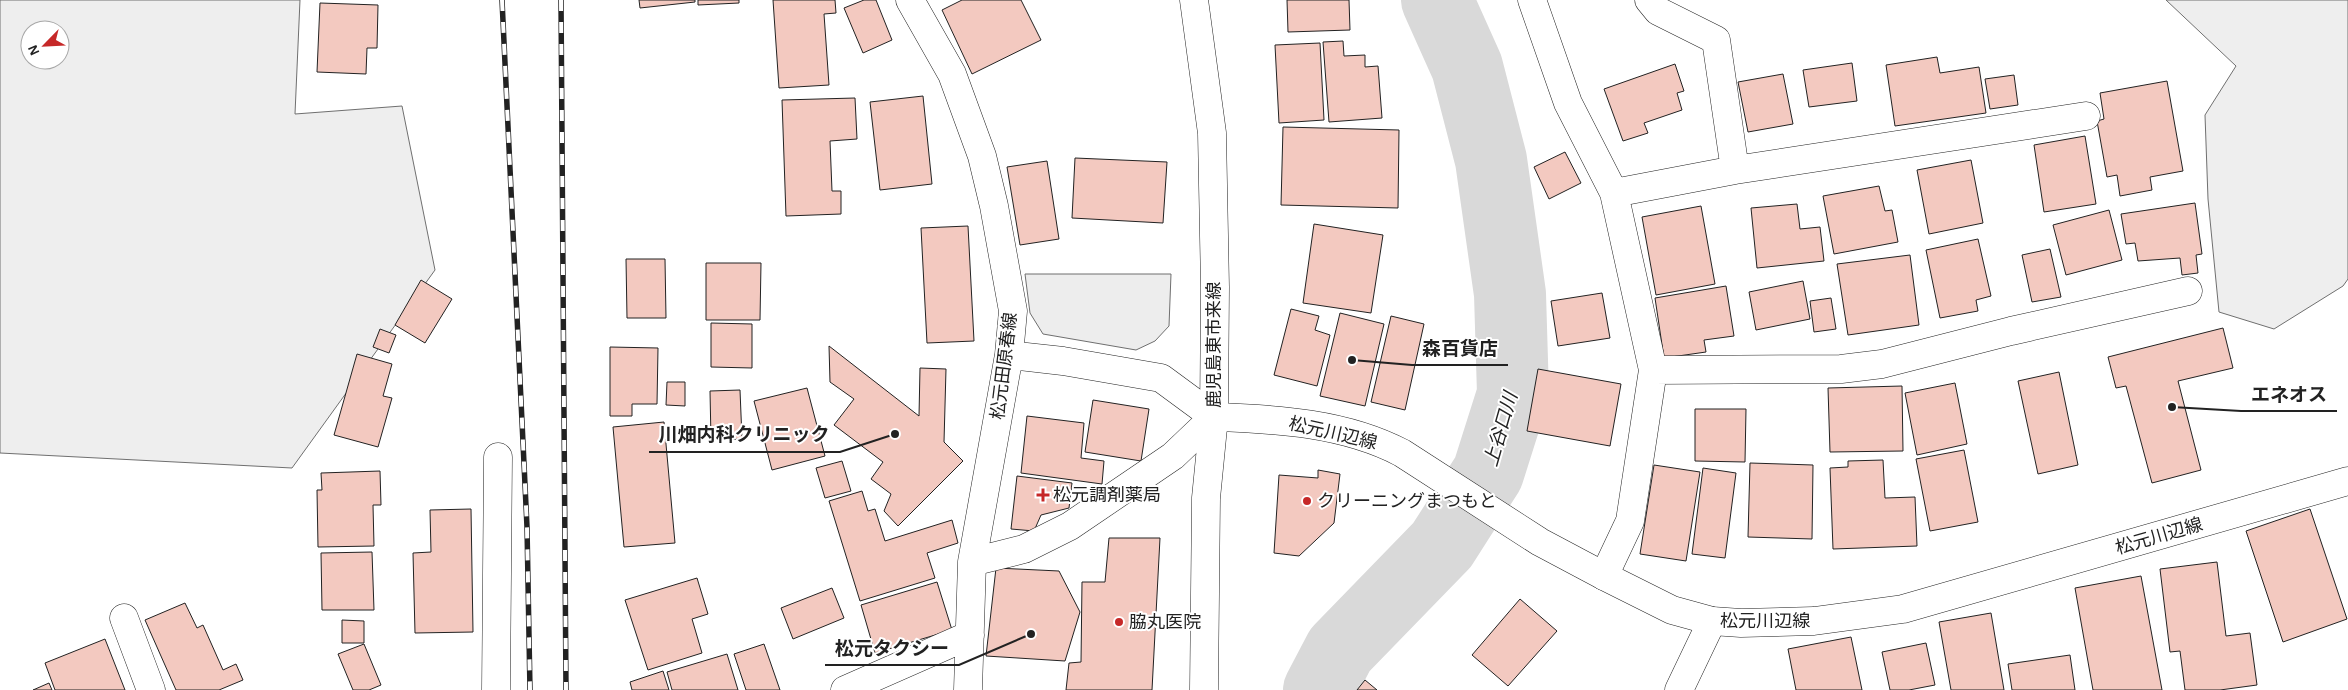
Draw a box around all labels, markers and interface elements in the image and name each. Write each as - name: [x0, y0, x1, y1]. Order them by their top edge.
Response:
- north arrow: [20, 20, 70, 70]
- text: N: [26, 43, 42, 57]
- street label: 鹿児島東市来線: [1204, 282, 1224, 408]
- street label: 松元田原春線: [987, 311, 1021, 421]
- callout: 森百貨店: [1412, 331, 1508, 365]
- text: 森百貨店: [1422, 338, 1498, 359]
- callout: エネオス: [2241, 377, 2337, 411]
- text: エネオス: [2251, 386, 2327, 405]
- water label: 上谷口川: [1481, 388, 1522, 469]
- street label: 松元川辺線: [1287, 413, 1379, 453]
- callout: 川畑内科クリニック: [649, 418, 840, 452]
- text: 川畑内科クリニック: [658, 424, 830, 445]
- place label: 松元調剤薬局: [1053, 486, 1161, 505]
- marker: 松元調剤薬局: [1037, 489, 1049, 501]
- place label: クリーニングまつもと: [1317, 491, 1497, 511]
- marker: クリーニングまつもと: [1301, 495, 1313, 507]
- street label: 松元川辺線: [2113, 514, 2205, 558]
- street label: 松元川辺線: [1720, 611, 1810, 631]
- place label: 脇丸医院: [1129, 613, 1201, 632]
- marker: 脇丸医院: [1113, 616, 1125, 628]
- callout: 松元タクシー: [825, 631, 959, 665]
- text: 松元タクシー: [835, 639, 949, 659]

